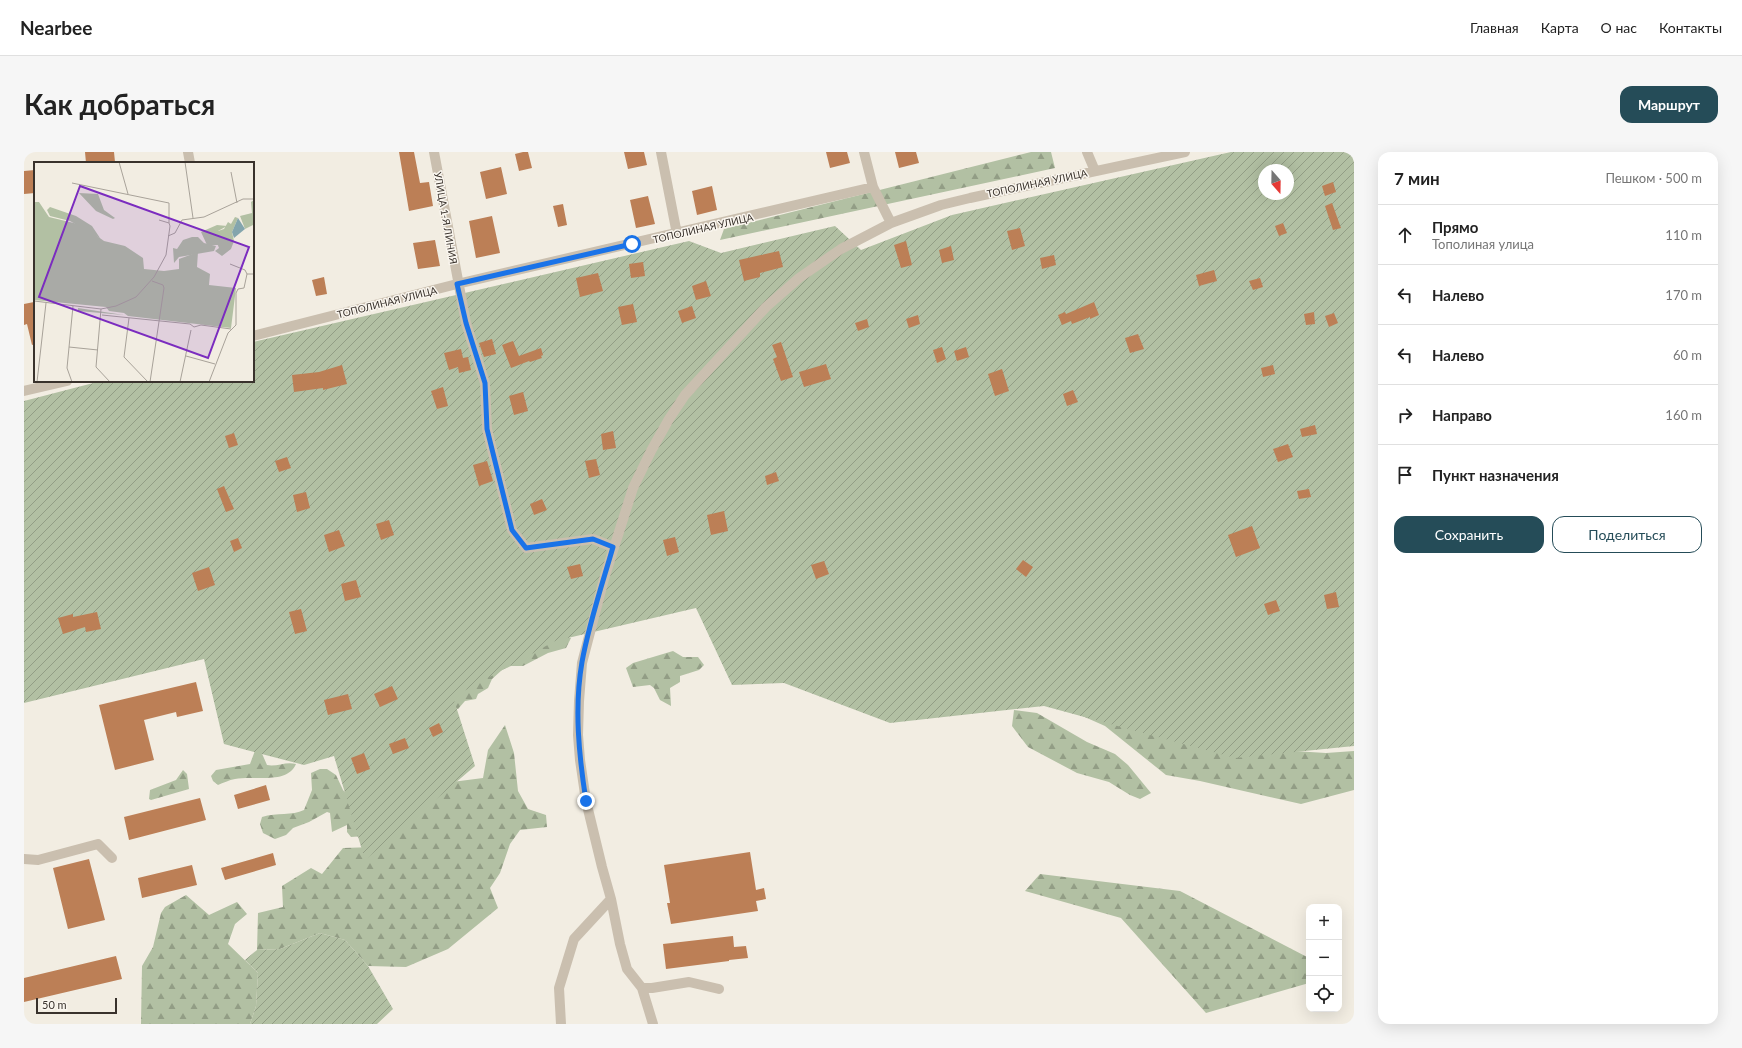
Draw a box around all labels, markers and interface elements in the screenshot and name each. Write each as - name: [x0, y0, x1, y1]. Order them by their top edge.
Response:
- text: Nearbee: [20, 16, 92, 39]
- text: Главная: [1470, 19, 1519, 36]
- text: Карта: [1541, 19, 1579, 36]
- text: О нас: [1601, 19, 1637, 36]
- text: Контакты: [1659, 19, 1722, 36]
- button: Маршрут: [1620, 86, 1718, 123]
- text: Как добраться: [24, 87, 215, 121]
- inset map: [34, 162, 254, 382]
- north arrow: [1258, 164, 1294, 200]
- street label: ТОПОЛИНАЯ УЛИЦА: [986, 166, 1089, 200]
- text: 7 мин: [1394, 168, 1440, 189]
- text: Пешком · 500 m: [1605, 170, 1702, 186]
- street label: УЛИЦА 1-Я ЛИНИЯ: [432, 171, 460, 265]
- street label: ТОПОЛИНАЯ УЛИЦА: [652, 211, 754, 245]
- text: Прямо: [1432, 218, 1478, 236]
- icon: ahead: [1394, 224, 1416, 246]
- text: 110 m: [1665, 227, 1702, 243]
- route start: [623, 235, 641, 253]
- text: Тополиная улица: [1432, 236, 1534, 252]
- street label: ТОПОЛИНАЯ УЛИЦА: [336, 284, 438, 320]
- icon: left: [1394, 284, 1416, 306]
- text: Налево: [1432, 286, 1484, 304]
- text: 170 m: [1665, 287, 1702, 303]
- icon: left: [1394, 344, 1416, 366]
- text: Налево: [1432, 346, 1484, 364]
- text: 60 m: [1673, 347, 1702, 363]
- icon: right: [1394, 404, 1416, 426]
- text: Направо: [1432, 406, 1492, 424]
- text: 160 m: [1665, 407, 1702, 423]
- icon: arrive: [1394, 464, 1416, 486]
- text: Пункт назначения: [1432, 466, 1559, 484]
- button: Сохранить: [1394, 516, 1544, 553]
- button: Поделиться: [1552, 516, 1702, 553]
- route end: [577, 792, 595, 810]
- map controls: [1306, 904, 1342, 1012]
- button: +: [1306, 904, 1342, 940]
- button: −: [1306, 940, 1342, 976]
- button: locate: [1306, 976, 1342, 1012]
- scale bar: [36, 996, 117, 1015]
- text: 50 m: [42, 998, 67, 1011]

